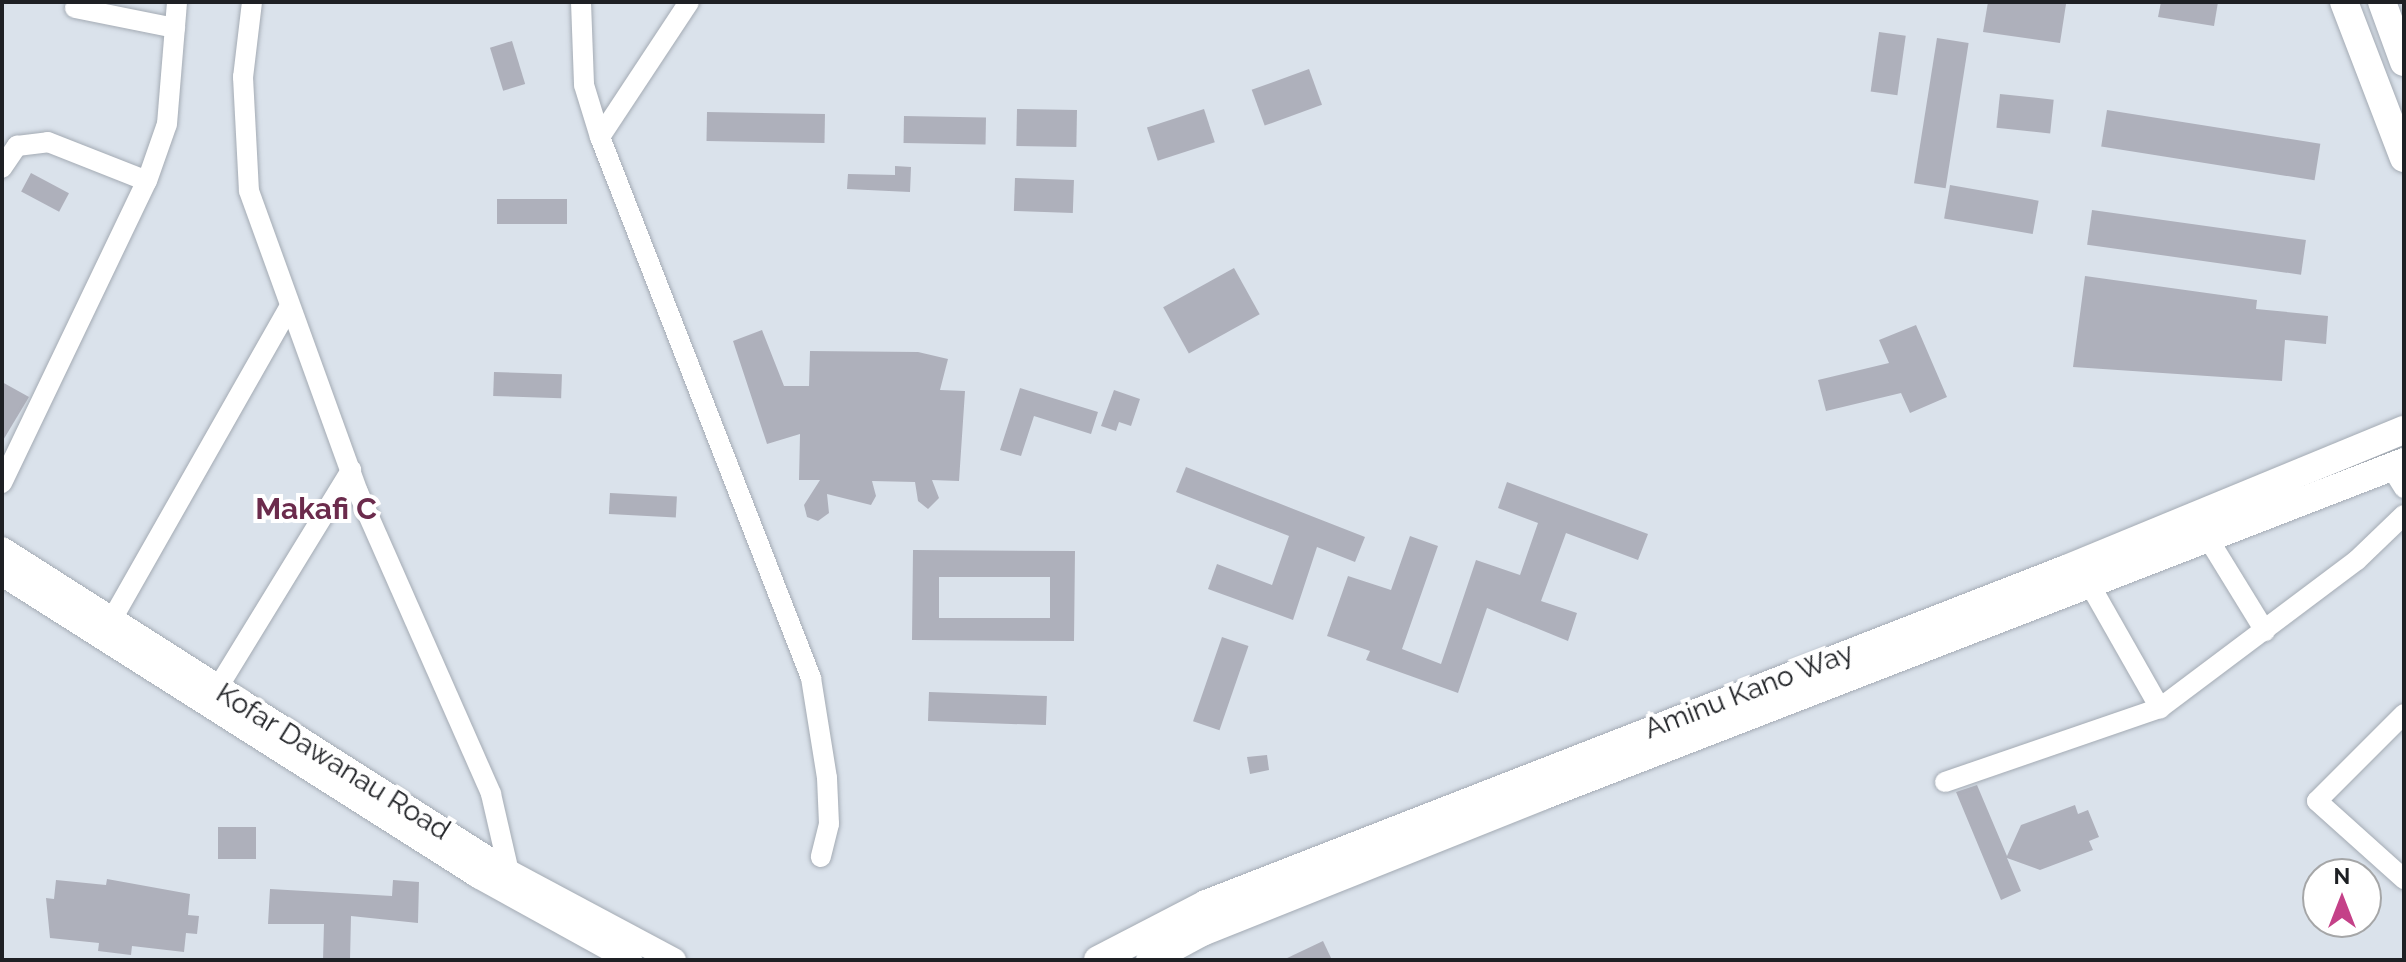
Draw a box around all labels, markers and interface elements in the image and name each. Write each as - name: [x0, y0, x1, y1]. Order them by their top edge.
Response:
- district label: Makafi C: [255, 491, 377, 527]
- street label: Aminu Kano Way: [1639, 636, 1859, 746]
- street label: Kofar Dawanau Road: [210, 676, 456, 848]
- north arrow: [2302, 858, 2382, 938]
- text: N: [2334, 863, 2350, 889]

